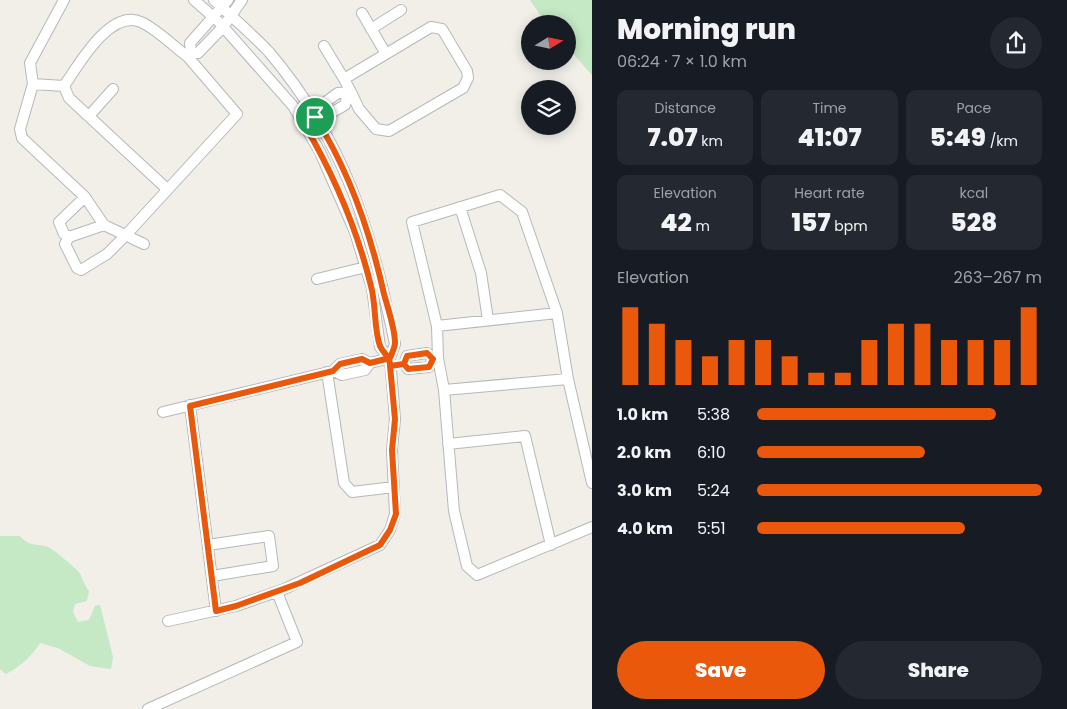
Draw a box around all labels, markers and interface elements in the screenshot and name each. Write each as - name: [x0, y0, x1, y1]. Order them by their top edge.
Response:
- text: Morning run: [617, 10, 796, 49]
- north arrow: [521, 15, 576, 70]
- map controls: [521, 15, 576, 135]
- button: share: [990, 17, 1042, 69]
- text: 06:24 · 7 × 1.0 km: [617, 50, 747, 73]
- button: layers: [521, 80, 576, 135]
- pin: [294, 96, 336, 138]
- text: Distance: [654, 98, 716, 118]
- text: Time: [812, 98, 847, 118]
- text: Pace: [956, 98, 991, 118]
- icon: arrive: [301, 103, 329, 131]
- text: 7.07: [647, 120, 698, 155]
- text: 41:07: [797, 120, 862, 155]
- text: 5:49: [930, 120, 986, 155]
- text: km: [698, 131, 723, 151]
- text: /km: [986, 131, 1018, 151]
- text: Elevation: [654, 183, 717, 203]
- text: Heart rate: [794, 183, 865, 203]
- text: kcal: [960, 183, 988, 203]
- text: 42: [660, 205, 692, 240]
- text: 157: [791, 205, 831, 240]
- text: 528: [950, 205, 997, 240]
- text: m: [692, 216, 710, 236]
- text: bpm: [831, 216, 868, 236]
- text: Elevation: [617, 266, 689, 289]
- text: 263–267 m: [954, 266, 1042, 289]
- text: 1.0 km: [617, 403, 668, 426]
- text: 5:38: [697, 403, 730, 426]
- text: 2.0 km: [617, 441, 671, 464]
- text: 6:10: [697, 441, 726, 464]
- text: 3.0 km: [617, 479, 672, 502]
- text: 5:24: [697, 479, 730, 502]
- text: 4.0 km: [617, 517, 673, 540]
- text: 5:51: [697, 517, 726, 540]
- button: Save: [617, 641, 825, 699]
- button: Share: [835, 641, 1042, 699]

